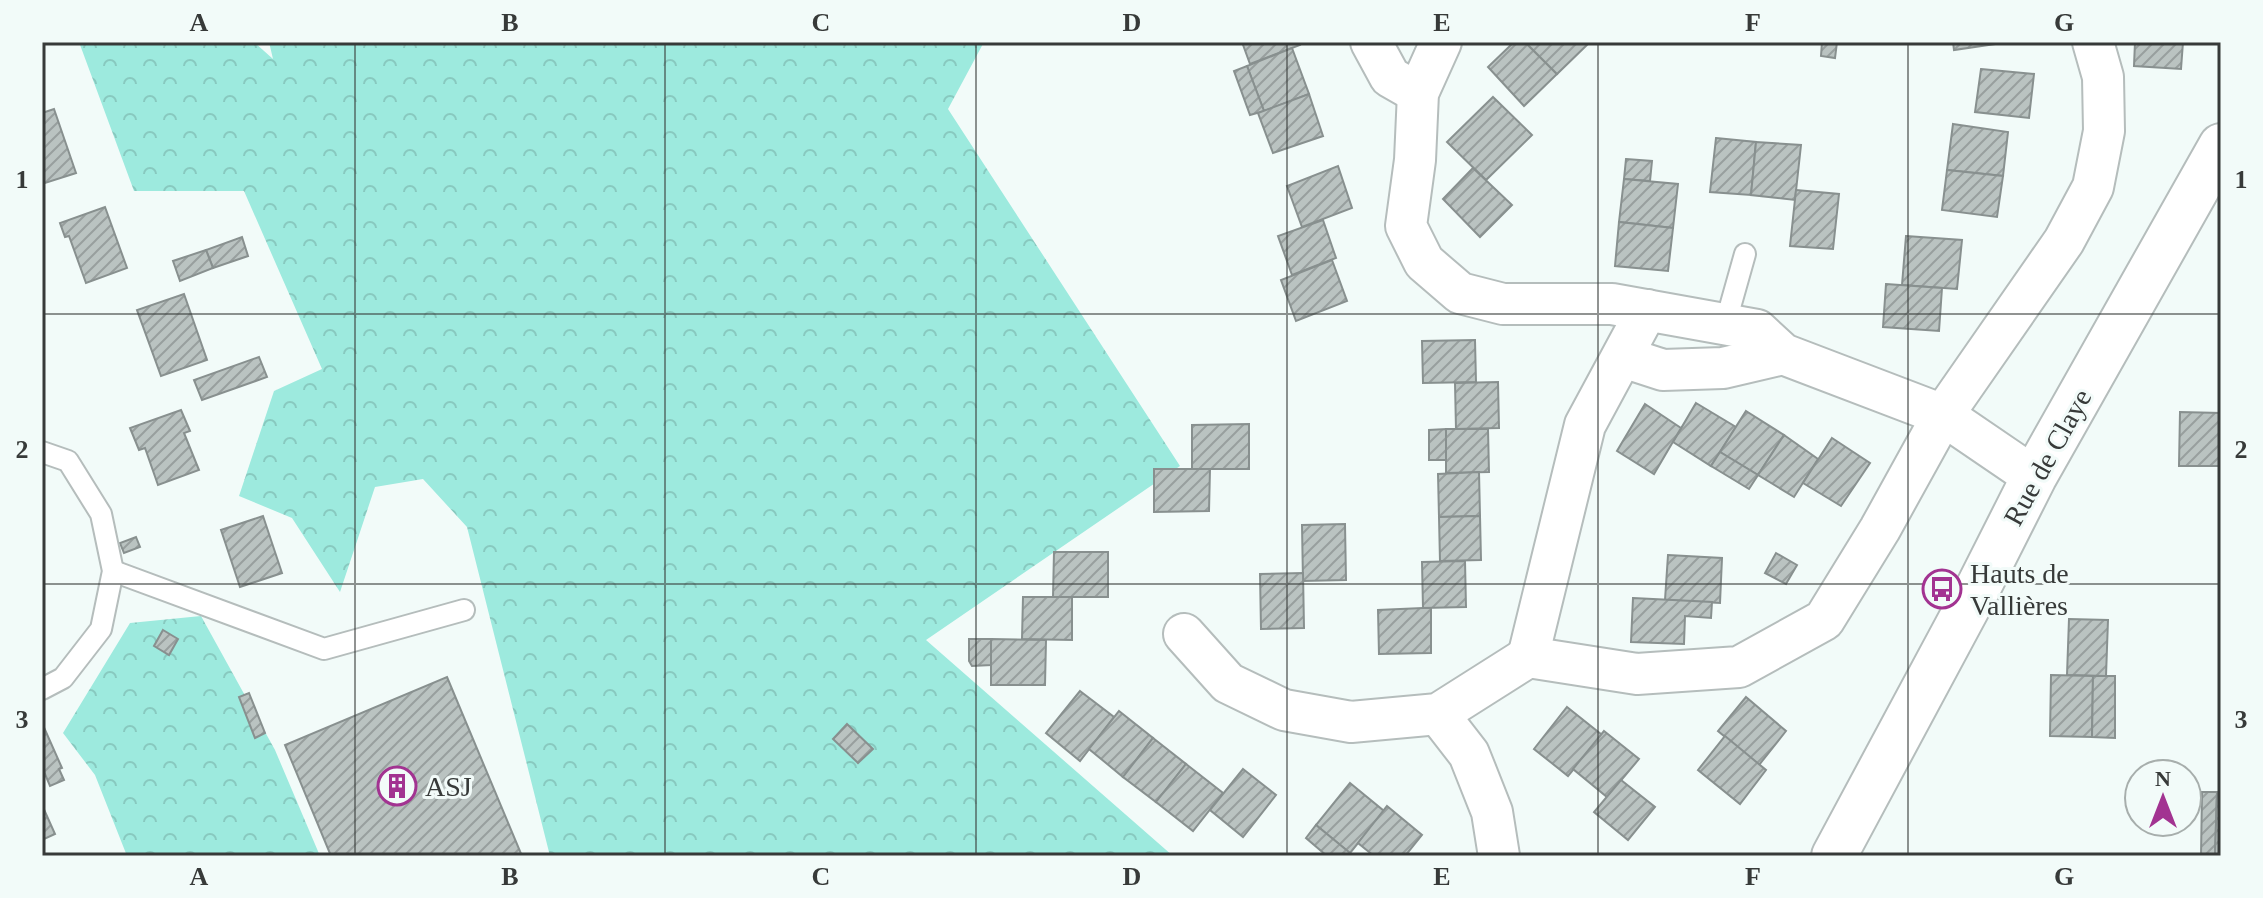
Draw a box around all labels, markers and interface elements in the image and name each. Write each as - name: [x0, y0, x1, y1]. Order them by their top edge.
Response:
- text: A: [190, 8, 209, 37]
- text: B: [501, 8, 519, 37]
- text: C: [812, 8, 830, 37]
- text: D: [1123, 8, 1141, 37]
- text: E: [1433, 8, 1451, 37]
- text: F: [1745, 8, 1761, 37]
- text: G: [2054, 8, 2074, 37]
- text: 1: [16, 165, 29, 194]
- text: 1: [2235, 165, 2248, 194]
- street label: Rue de Claye: [1997, 384, 2098, 531]
- text: 2: [16, 435, 29, 464]
- text: 2: [2235, 435, 2248, 464]
- place label: Hauts de Vallières: [1970, 558, 2069, 621]
- bus stop icon: Hauts de Vallières: [1921, 568, 1963, 610]
- text: 3: [16, 705, 29, 734]
- text: 3: [2235, 705, 2248, 734]
- north arrow: [2123, 758, 2203, 838]
- building icon: ASJ: [376, 765, 418, 807]
- text: N: [2155, 766, 2171, 791]
- place label: ASJ: [425, 771, 472, 802]
- text: A: [190, 862, 209, 891]
- text: B: [501, 862, 519, 891]
- text: C: [812, 862, 830, 891]
- text: D: [1123, 862, 1141, 891]
- text: E: [1433, 862, 1451, 891]
- text: F: [1745, 862, 1761, 891]
- text: G: [2054, 862, 2074, 891]

